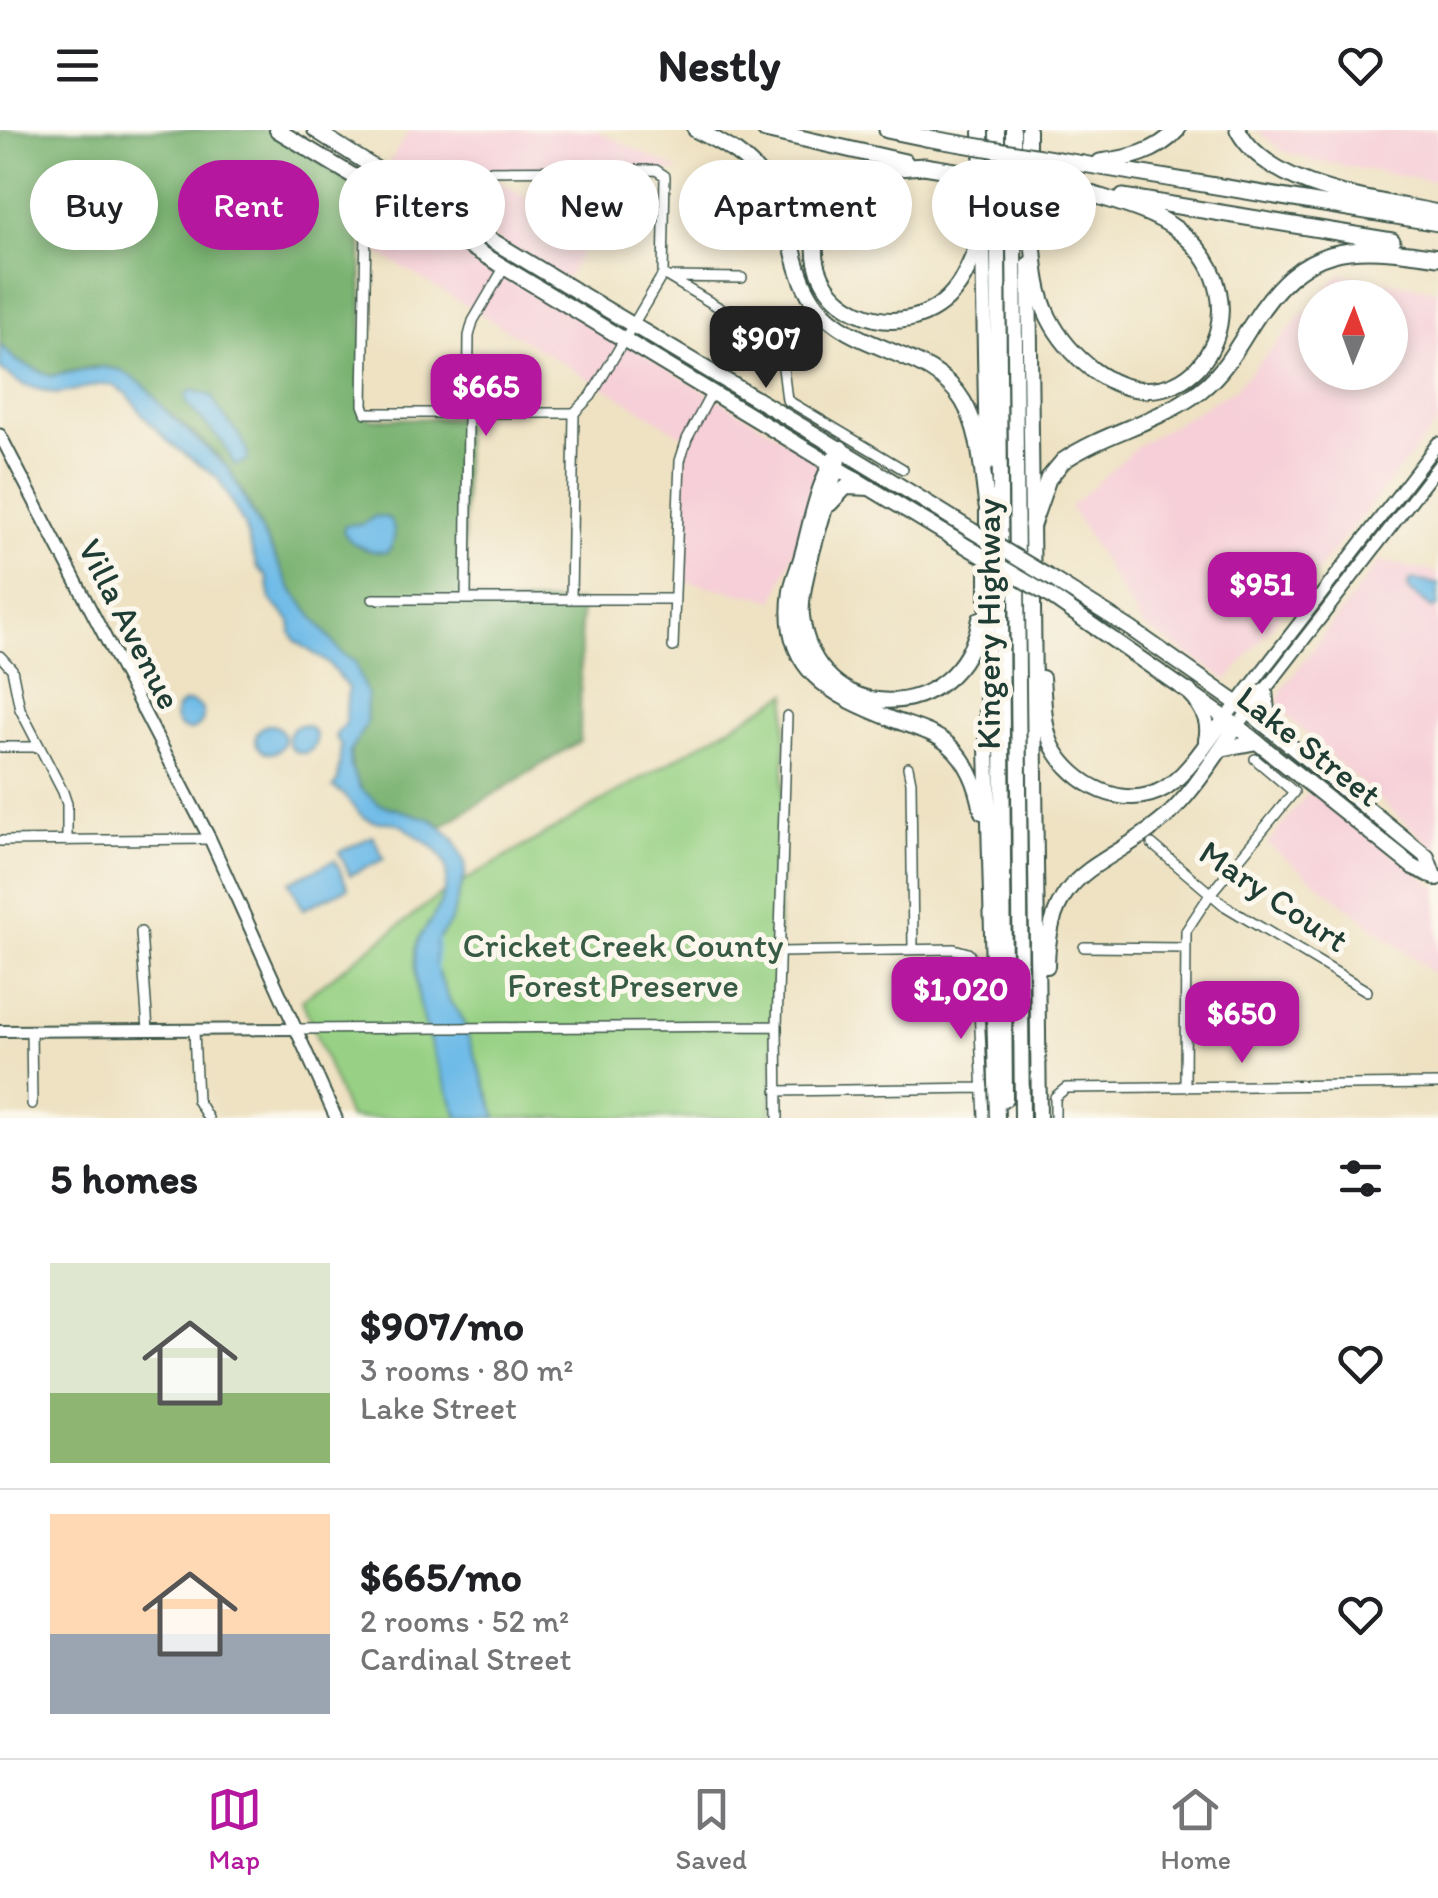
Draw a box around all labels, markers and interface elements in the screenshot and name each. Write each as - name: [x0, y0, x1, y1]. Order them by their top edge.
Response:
- icon: menu: [50, 38, 105, 93]
- text: Nestly: [658, 38, 780, 92]
- icon: heart: [1333, 38, 1388, 93]
- chip: Buy: [30, 160, 158, 250]
- chip: Rent: [178, 160, 319, 250]
- chip: Filters: [339, 160, 505, 250]
- chip: New: [525, 160, 659, 250]
- chip: Apartment: [679, 160, 912, 250]
- chip: House: [932, 160, 1096, 250]
- north arrow: [1298, 280, 1408, 390]
- map controls: [1298, 280, 1408, 390]
- pin: $907: [707, 306, 825, 391]
- text: $907: [732, 319, 800, 357]
- pin: $665: [427, 354, 545, 439]
- text: $665: [453, 367, 519, 405]
- street label: Kingery Highway: [967, 498, 1009, 750]
- street label: Villa Avenue: [69, 532, 191, 716]
- pin: $951: [1203, 552, 1321, 637]
- text: $951: [1230, 565, 1294, 603]
- street label: Lake Street: [1228, 677, 1390, 815]
- street label: Mary Court: [1191, 831, 1357, 961]
- park label: Cricket Creek County Forest Preserve: [462, 924, 784, 1006]
- pin: $1,020: [880, 957, 1042, 1042]
- text: $1,020: [914, 970, 1008, 1008]
- pin: $650: [1183, 981, 1301, 1066]
- text: $650: [1207, 994, 1277, 1032]
- icon: filters: [1333, 1151, 1388, 1206]
- text: 5 homes: [50, 1153, 198, 1204]
- text: $907/mo: [360, 1300, 524, 1351]
- icon: home: [130, 1303, 250, 1423]
- icon: heart: [1333, 1336, 1388, 1391]
- text: 3 rooms · 80 m²: [360, 1351, 574, 1389]
- text: Lake Street: [360, 1389, 517, 1427]
- text: $665/mo: [360, 1551, 522, 1602]
- icon: home: [130, 1554, 250, 1674]
- icon: heart: [1333, 1587, 1388, 1642]
- text: 2 rooms · 52 m²: [360, 1602, 569, 1640]
- text: Cardinal Street: [360, 1640, 571, 1678]
- tab: Map: [207, 1782, 262, 1876]
- tab: Saved: [675, 1782, 747, 1876]
- tab: Home: [1161, 1782, 1231, 1876]

